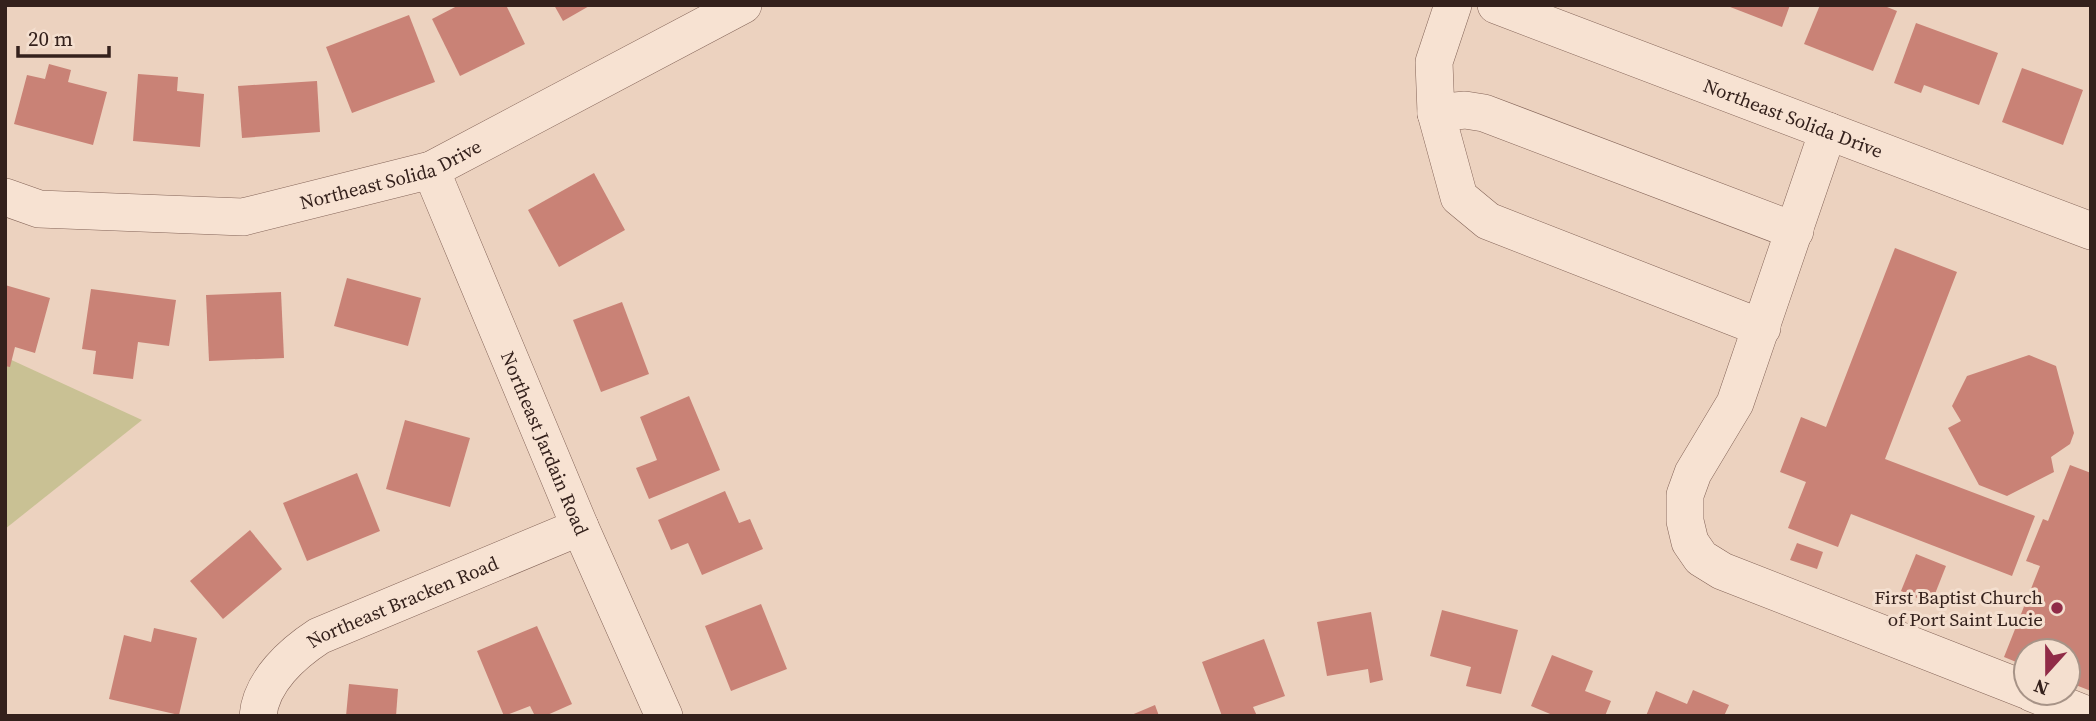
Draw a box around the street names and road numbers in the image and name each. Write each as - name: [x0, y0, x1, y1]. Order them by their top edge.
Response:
- street label: Northeast Solida Drive: [1700, 72, 1887, 164]
- street label: Northeast Solida Drive: [297, 133, 486, 215]
- street label: Northeast Jardain Road: [495, 347, 595, 540]
- street label: Northeast Bracken Road: [301, 550, 502, 654]

